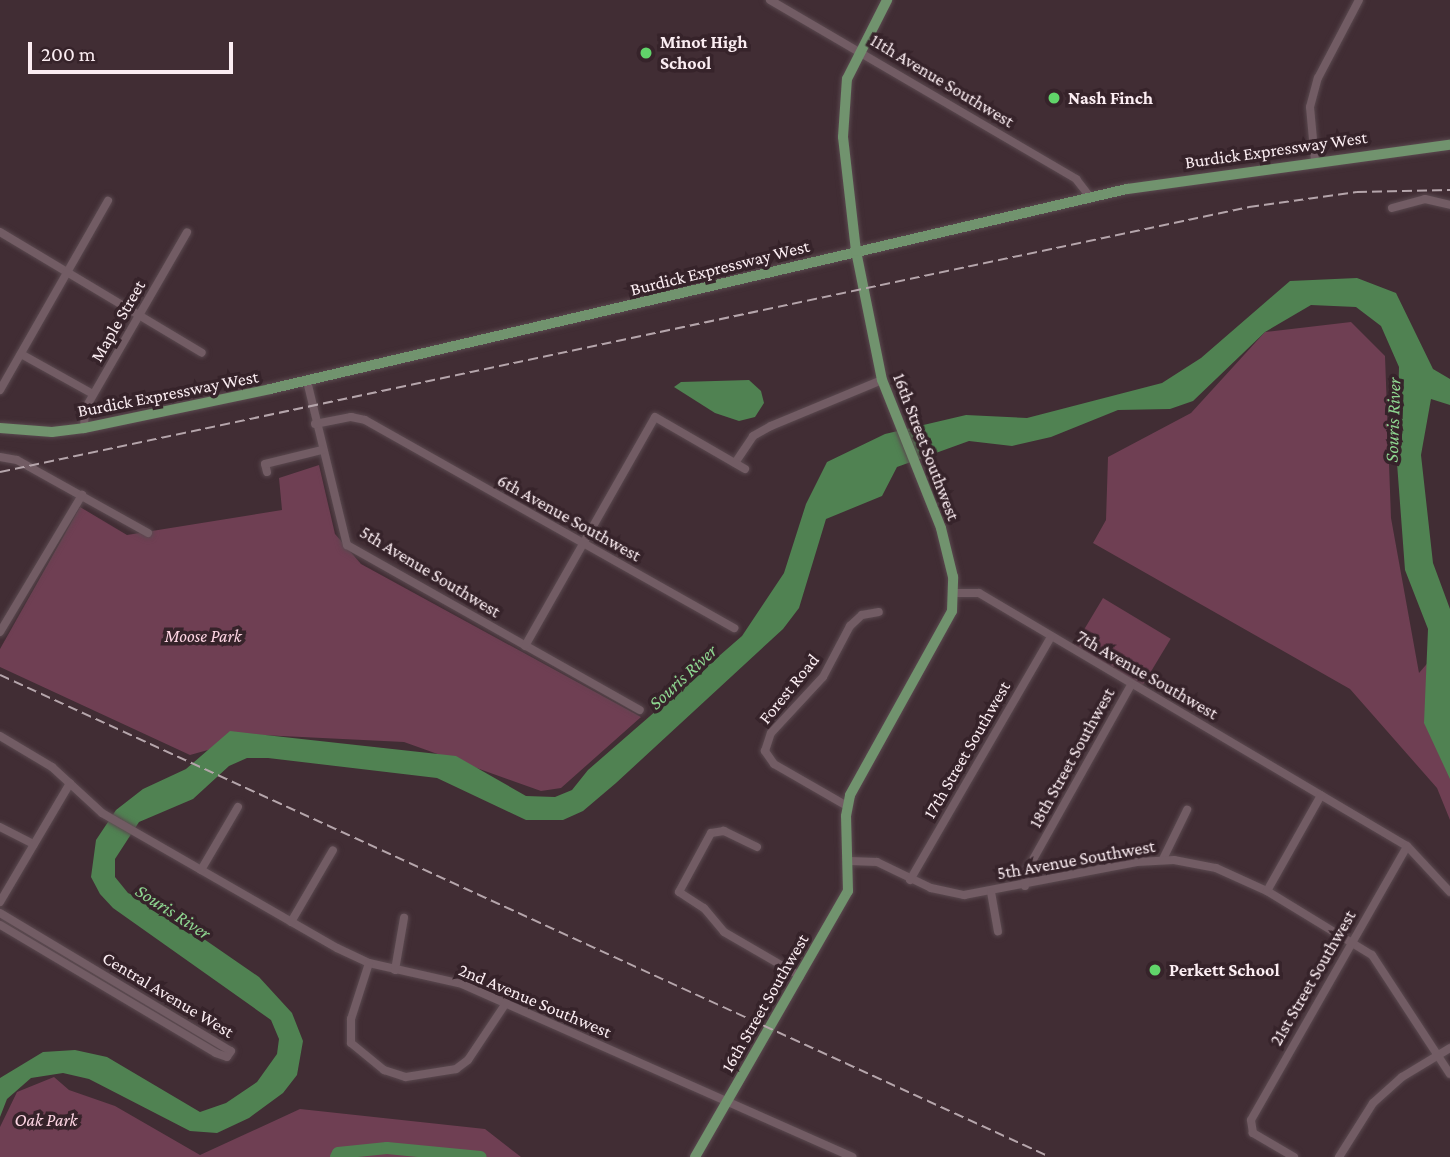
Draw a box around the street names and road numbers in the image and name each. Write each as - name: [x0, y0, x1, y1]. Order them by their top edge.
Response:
- street label: 11th Avenue Southwest: [866, 30, 1018, 132]
- street label: Burdick Expressway West: [1183, 127, 1369, 173]
- street label: Burdick Expressway West: [628, 235, 812, 301]
- street label: Maple Street: [86, 276, 150, 366]
- street label: Burdick Expressway West: [76, 366, 260, 422]
- street label: 16th Street Southwest: [888, 370, 964, 524]
- street label: 6th Avenue Southwest: [493, 470, 645, 566]
- street label: 5th Avenue Southwest: [356, 521, 504, 623]
- street label: 7th Avenue Southwest: [1072, 626, 1222, 724]
- street label: Forest Road: [754, 649, 824, 729]
- street label: 17th Street Southwest: [919, 677, 1015, 823]
- street label: 18th Street Southwest: [1025, 684, 1119, 832]
- street label: 5th Avenue Southwest: [995, 835, 1157, 885]
- street label: 21st Street Southwest: [1265, 906, 1361, 1050]
- street label: 16th Street Southwest: [717, 930, 813, 1076]
- street label: Central Avenue West: [98, 947, 238, 1043]
- street label: 2nd Avenue Southwest: [455, 959, 615, 1043]

